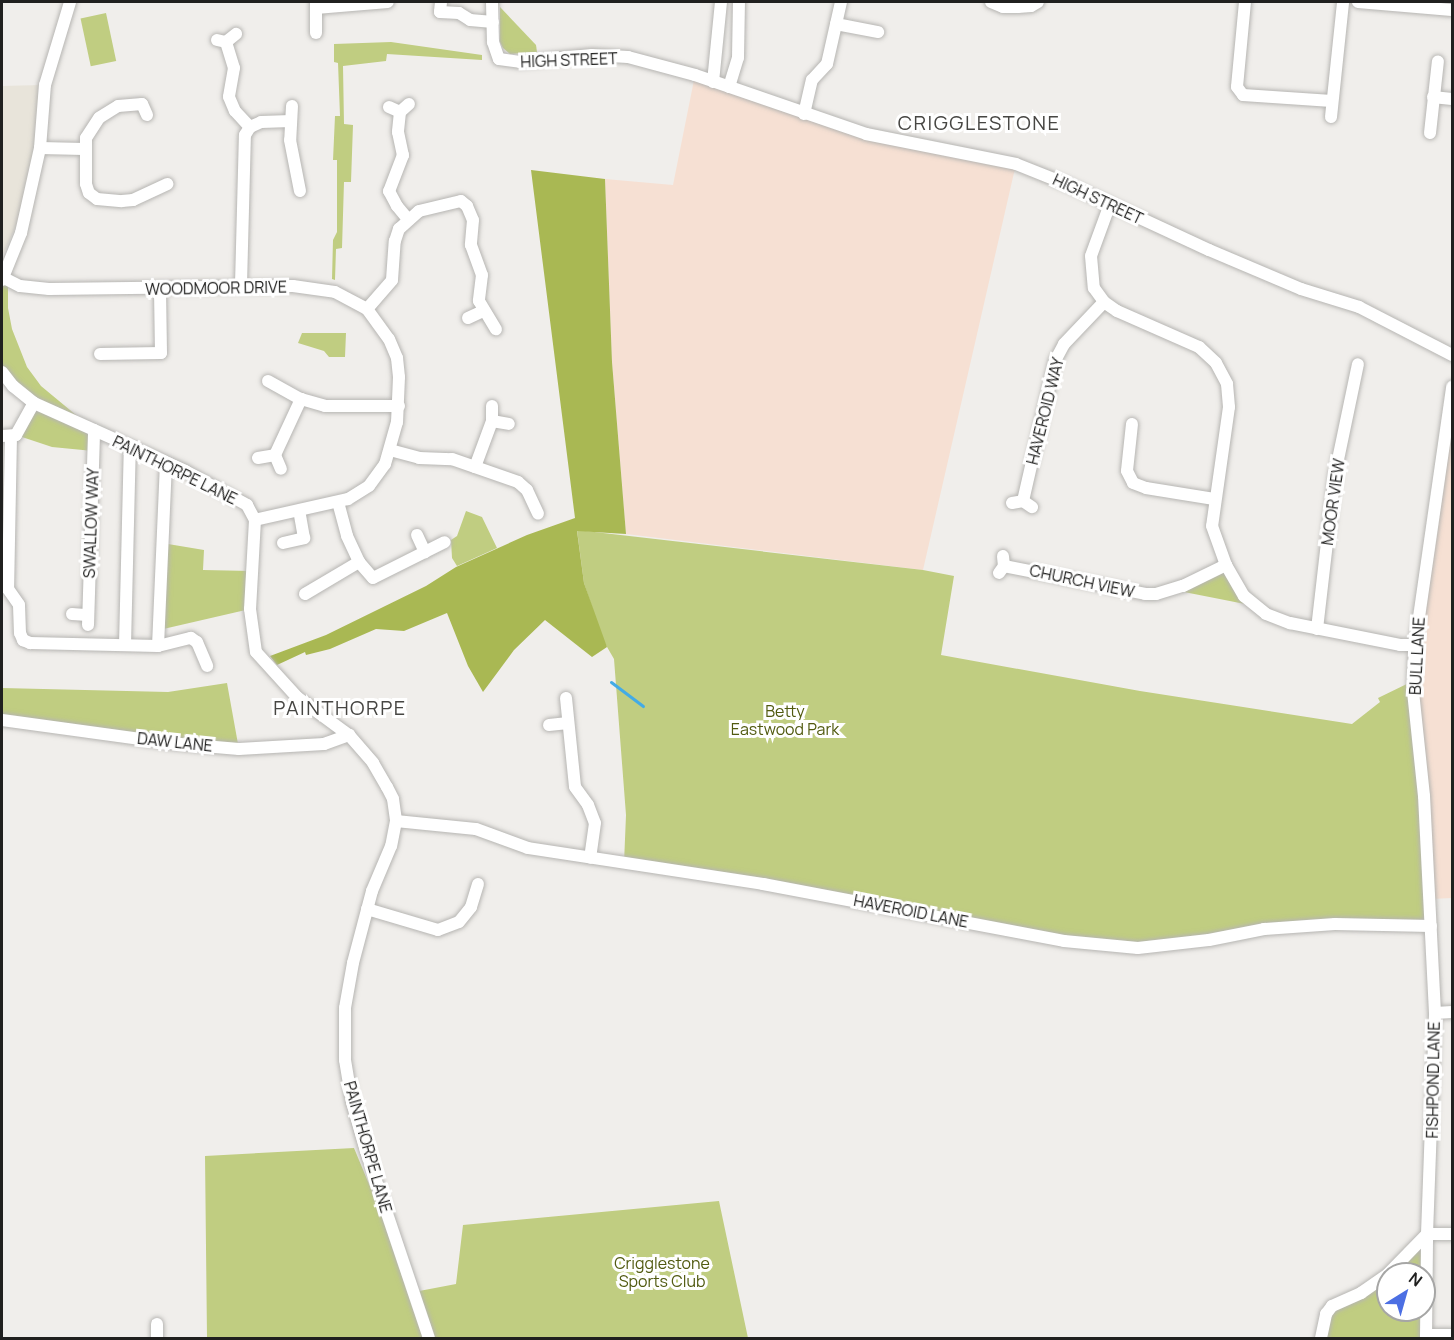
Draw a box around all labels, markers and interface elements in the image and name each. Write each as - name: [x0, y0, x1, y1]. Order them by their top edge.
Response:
- street label: HIGH STREET: [520, 49, 618, 71]
- district label: CRIGGLESTONE: [898, 110, 1060, 134]
- street label: HIGH STREET: [1050, 170, 1146, 228]
- street label: WOODMOOR DRIVE: [145, 277, 287, 299]
- street label: HAVEROID WAY: [1022, 355, 1068, 467]
- street label: PAINTHORPE LANE: [110, 432, 240, 508]
- street label: MOOR VIEW: [1317, 457, 1349, 547]
- street label: SWALLOW WAY: [79, 467, 103, 579]
- street label: CHURCH VIEW: [1028, 561, 1136, 601]
- street label: BULL LANE: [1405, 616, 1429, 696]
- district label: PAINTHORPE: [273, 695, 407, 719]
- park label: Betty Eastwood Park: [731, 701, 839, 739]
- street label: DAW LANE: [136, 728, 214, 756]
- street label: HAVEROID LANE: [852, 890, 970, 932]
- street label: FISHPOND LANE: [1422, 1021, 1444, 1139]
- street label: PAINTHORPE LANE: [340, 1079, 396, 1215]
- park label: Crigglestone Sports Club: [614, 1253, 710, 1291]
- north arrow: [1376, 1262, 1436, 1322]
- text: N: [1404, 1267, 1427, 1291]

